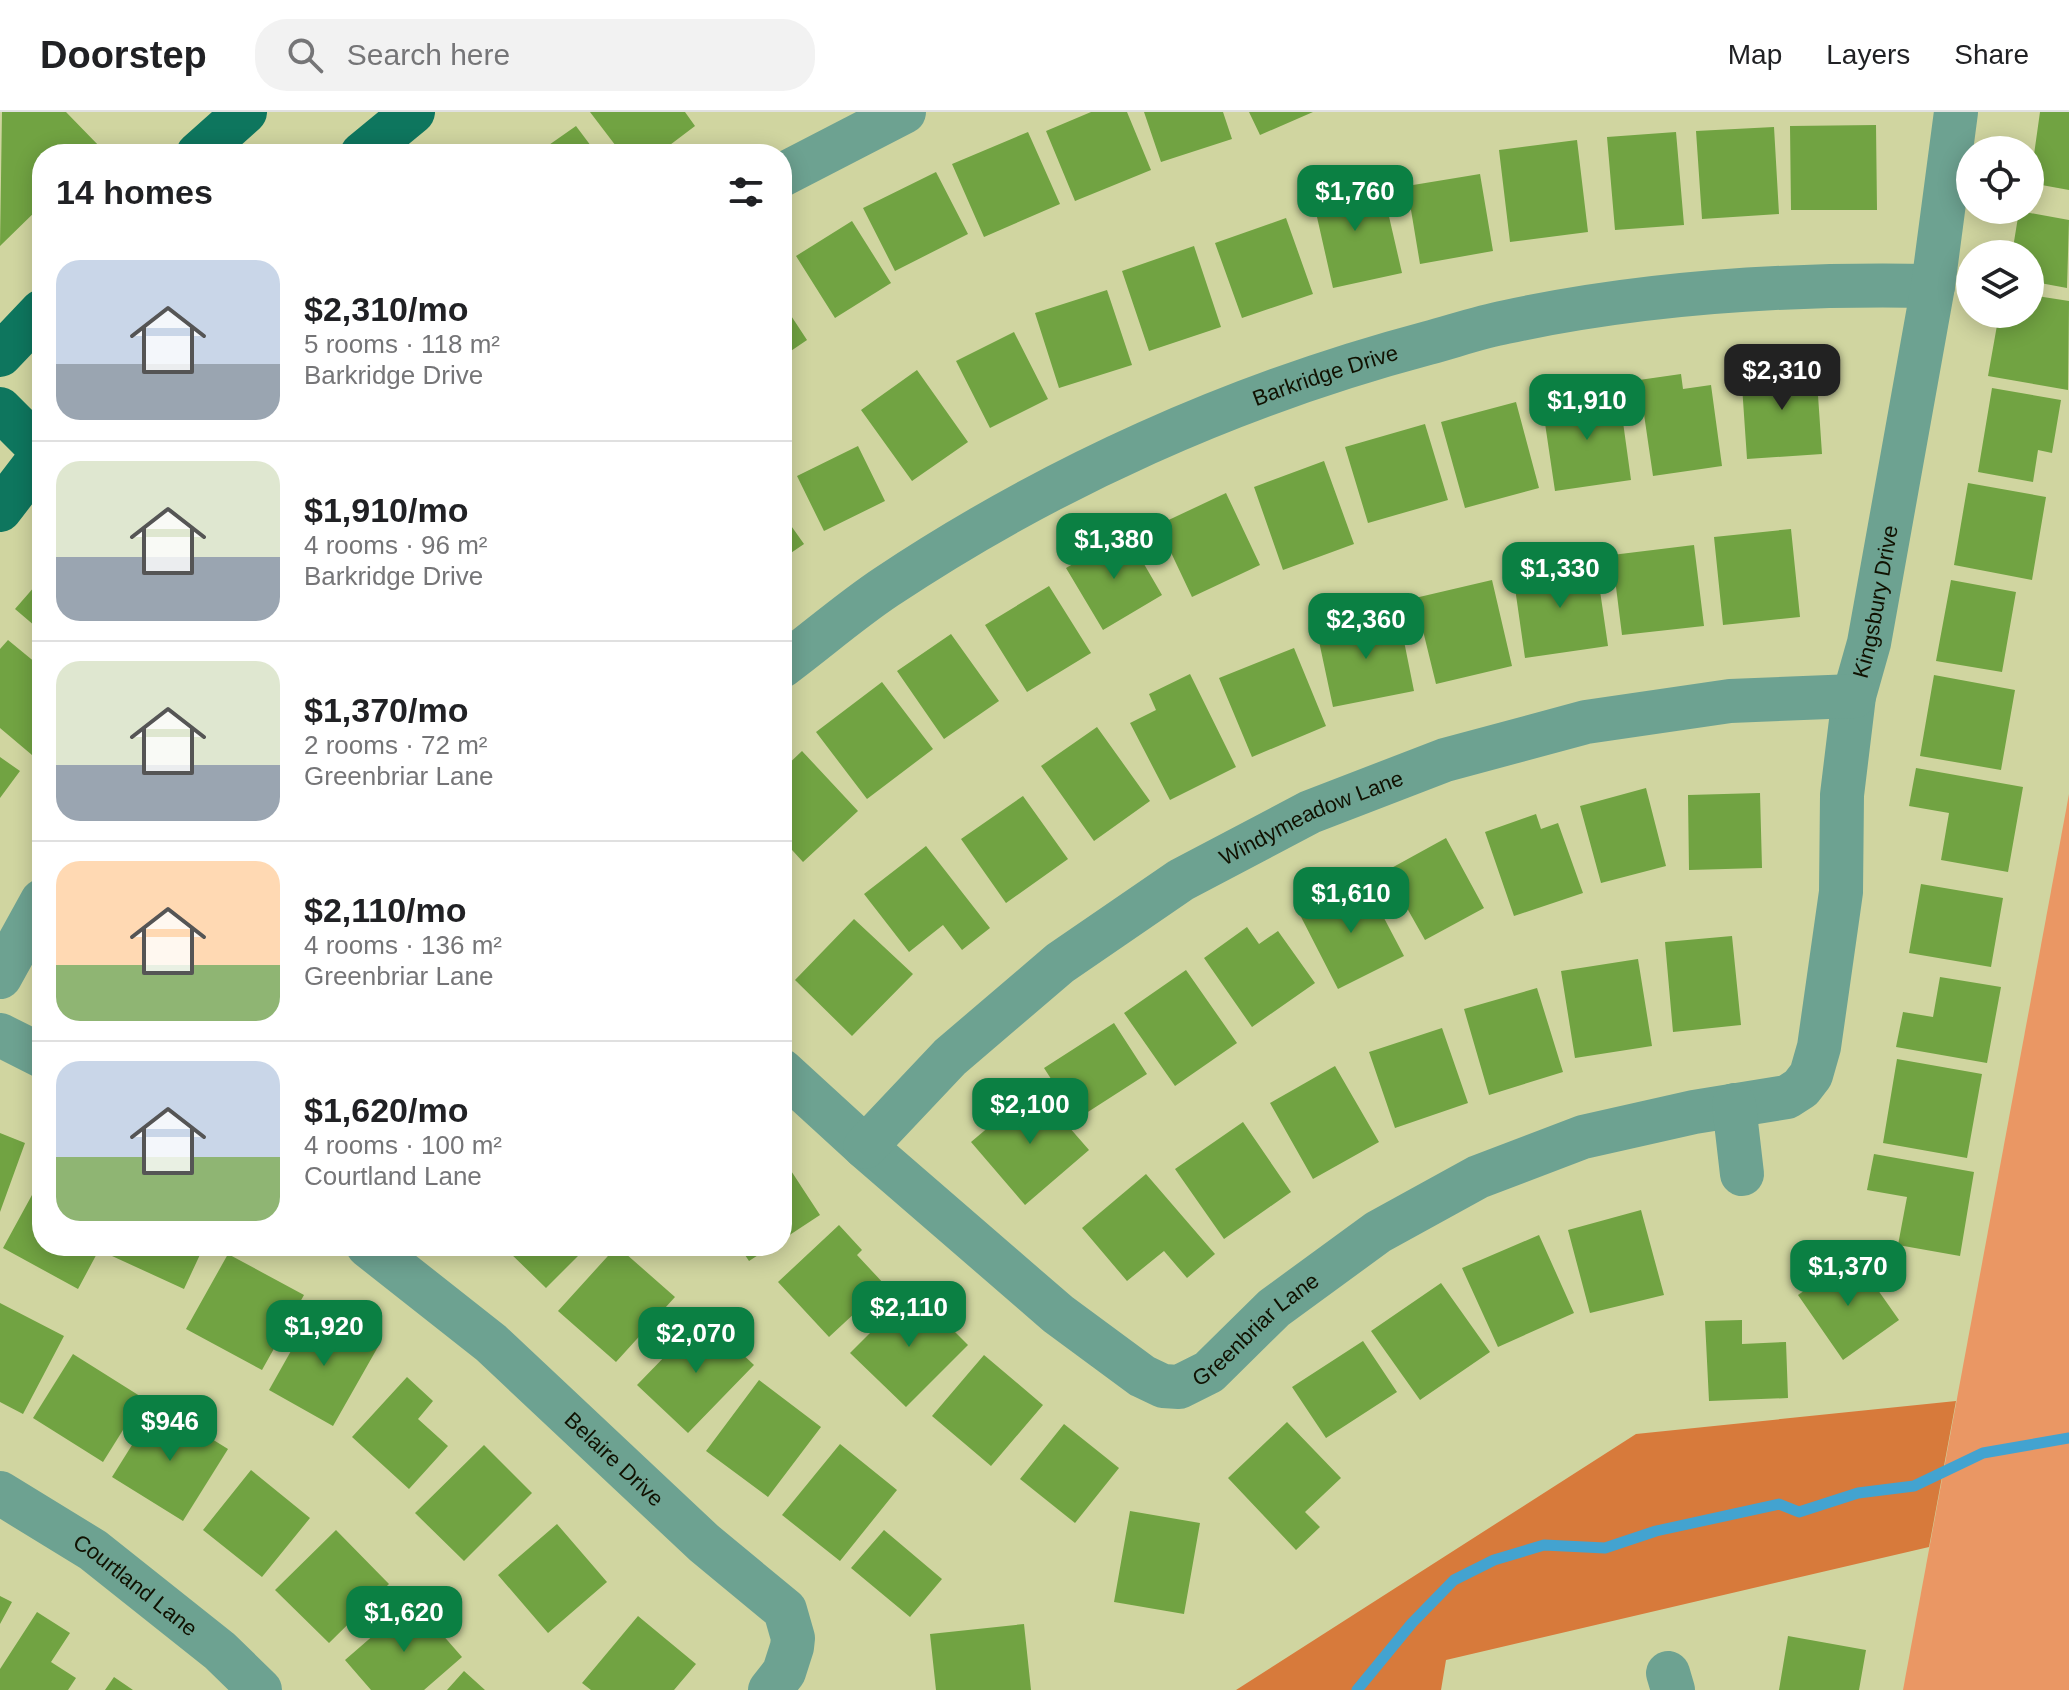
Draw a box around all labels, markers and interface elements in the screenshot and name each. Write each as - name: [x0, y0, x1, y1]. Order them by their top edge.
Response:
- search box: [255, 19, 815, 91]
- icon: search: [283, 33, 327, 77]
- text: Doorstep: [40, 34, 207, 76]
- text: Search here: [347, 38, 510, 71]
- text: Map: [1728, 39, 1782, 70]
- text: Layers: [1826, 39, 1910, 70]
- text: Share: [1954, 39, 2029, 70]
- map controls: [1956, 136, 2044, 328]
- button: locate: [1956, 136, 2044, 224]
- pin: $1,760: [1290, 165, 1420, 233]
- icon: filters: [724, 170, 768, 214]
- text: 14 homes: [56, 173, 213, 211]
- text: $1,760: [1315, 176, 1395, 206]
- button: layers: [1956, 240, 2044, 328]
- text: $2,310/mo: [304, 290, 468, 328]
- icon: home: [120, 292, 216, 388]
- text: 5 rooms · 118 m²: [304, 329, 500, 359]
- street label: Barkridge Drive: [1249, 339, 1401, 411]
- pin: $2,310: [1717, 344, 1847, 412]
- text: $2,310: [1742, 355, 1822, 385]
- text: Barkridge Drive: [304, 360, 483, 390]
- pin: $1,910: [1522, 374, 1652, 442]
- text: $1,910: [1547, 385, 1627, 415]
- text: $1,910/mo: [304, 491, 468, 529]
- icon: home: [120, 493, 216, 589]
- pin: $1,380: [1049, 513, 1179, 581]
- street label: Kingsbury Drive: [1847, 523, 1902, 681]
- text: $1,380: [1074, 524, 1154, 554]
- text: 4 rooms · 96 m²: [304, 530, 488, 560]
- pin: $1,330: [1495, 542, 1625, 610]
- text: $1,330: [1520, 553, 1600, 583]
- text: Barkridge Drive: [304, 561, 483, 591]
- pin: $2,360: [1301, 593, 1431, 661]
- text: $2,360: [1326, 604, 1406, 634]
- text: $1,370/mo: [304, 691, 468, 729]
- icon: home: [120, 693, 216, 789]
- text: 2 rooms · 72 m²: [304, 730, 488, 760]
- text: Greenbriar Lane: [304, 761, 493, 791]
- street label: Windymeadow Lane: [1215, 765, 1407, 870]
- pin: $1,610: [1286, 867, 1416, 935]
- text: $1,610: [1311, 878, 1391, 908]
- text: $2,110/mo: [304, 891, 467, 929]
- icon: home: [120, 893, 216, 989]
- text: 4 rooms · 136 m²: [304, 930, 502, 960]
- text: Greenbriar Lane: [304, 961, 493, 991]
- pin: $2,100: [965, 1078, 1095, 1146]
- text: $2,100: [990, 1089, 1070, 1119]
- text: $1,620/mo: [304, 1091, 468, 1129]
- icon: home: [120, 1093, 216, 1189]
- text: 4 rooms · 100 m²: [304, 1130, 502, 1160]
- text: Courtland Lane: [304, 1161, 482, 1191]
- pin: $1,370: [1783, 1240, 1913, 1308]
- text: $1,370: [1808, 1251, 1888, 1281]
- street label: Greenbriar Lane: [1188, 1267, 1323, 1391]
- pin: $2,110: [844, 1281, 974, 1349]
- text: $2,110: [870, 1292, 948, 1322]
- pin: $1,920: [259, 1300, 389, 1368]
- pin: $2,070: [631, 1307, 761, 1375]
- text: $1,920: [284, 1311, 364, 1341]
- text: $2,070: [656, 1318, 736, 1348]
- pin: $946: [123, 1395, 217, 1463]
- text: $946: [141, 1406, 199, 1436]
- street label: Belaire Drive: [560, 1407, 669, 1511]
- street label: Courtland Lane: [69, 1529, 203, 1641]
- pin: $1,620: [339, 1586, 469, 1654]
- text: $1,620: [364, 1597, 444, 1627]

